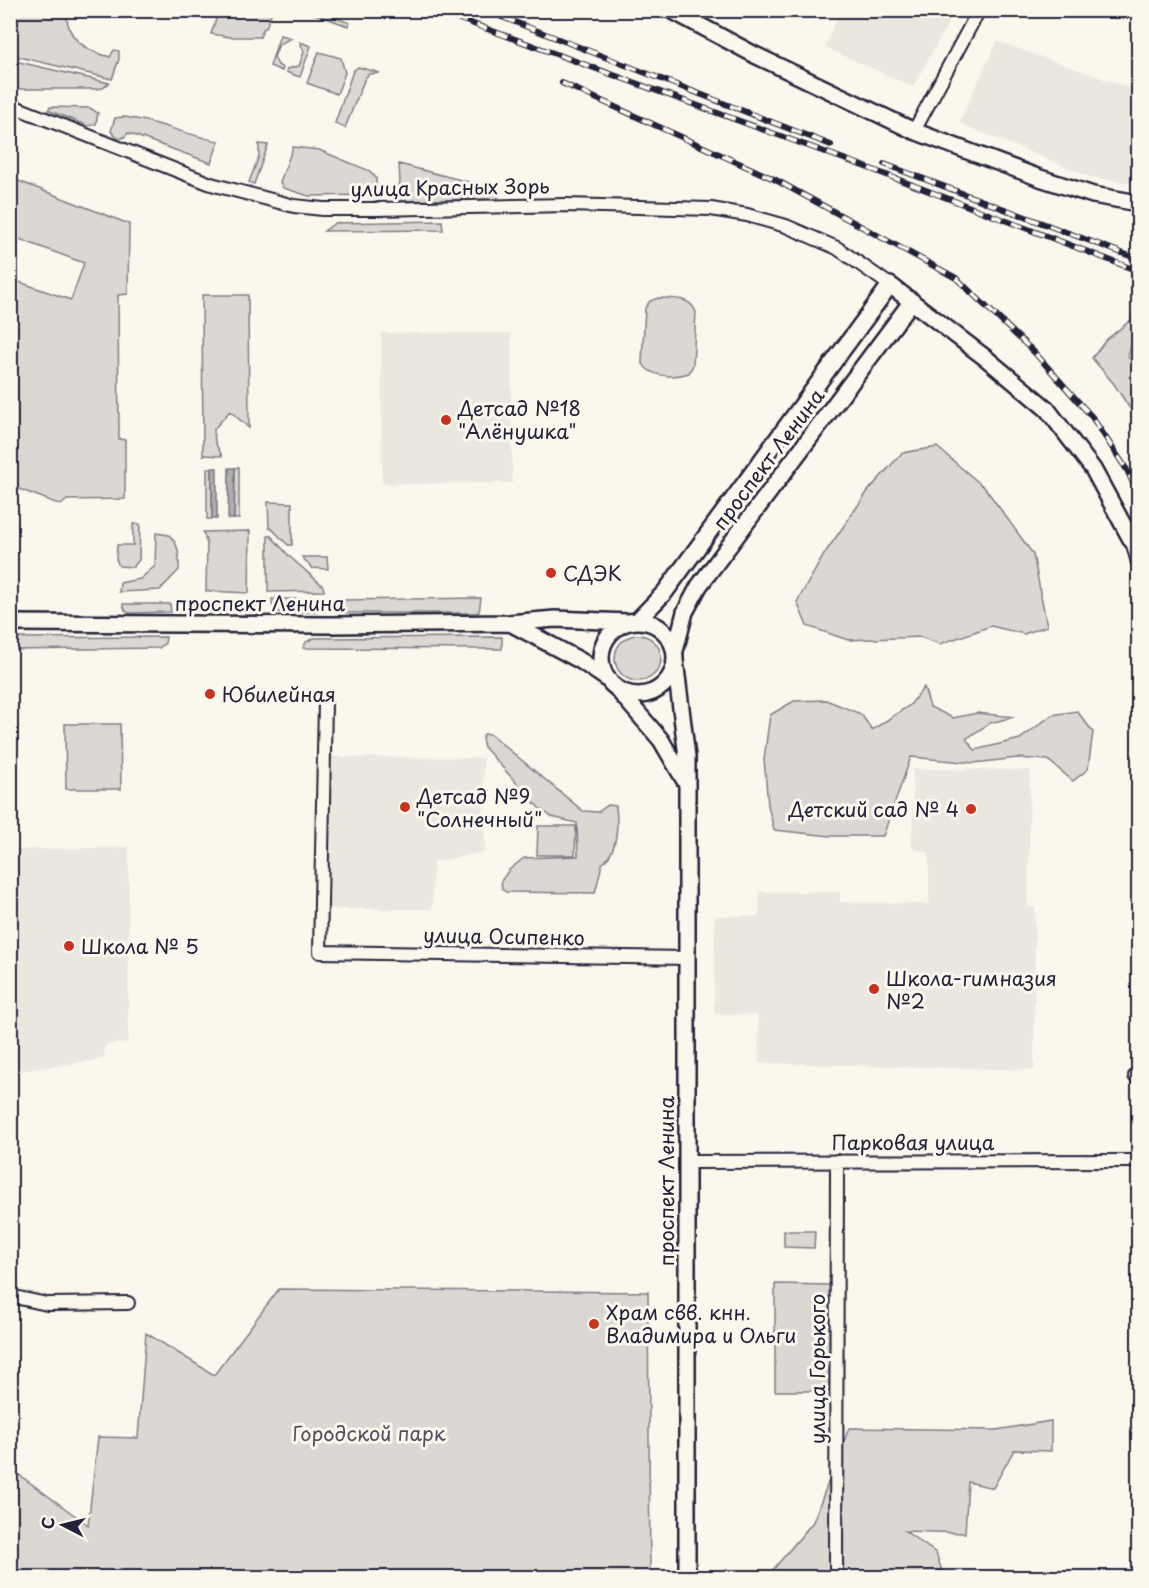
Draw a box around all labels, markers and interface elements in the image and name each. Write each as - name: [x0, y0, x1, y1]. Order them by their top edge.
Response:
- street label: улица Красных Зорь: [350, 170, 550, 204]
- street label: проспект Ленина: [705, 382, 831, 536]
- place label: Детсад №18 "Алёнушка": [457, 393, 581, 446]
- marker: Детсад №18 "Алёнушка": [439, 413, 453, 427]
- place label: СДЭК: [563, 558, 622, 588]
- marker: СДЭК: [544, 566, 558, 580]
- street label: проспект Ленина: [175, 588, 346, 618]
- place label: Юбилейная: [222, 679, 336, 709]
- marker: Юбилейная: [203, 687, 217, 701]
- place label: Детсад №9 "Солнечный": [416, 781, 542, 834]
- place label: Детский сад № 4: [788, 794, 959, 824]
- marker: Детсад №9 "Солнечный": [398, 800, 412, 814]
- marker: Детский сад № 4: [964, 802, 978, 816]
- street label: улица Осипенко: [423, 920, 585, 952]
- place label: Школа № 5: [81, 931, 199, 961]
- marker: Школа № 5: [62, 939, 76, 953]
- place label: Школа-гимназия №2: [886, 963, 1057, 1016]
- marker: Школа-гимназия №2: [867, 982, 881, 996]
- street label: проспект Ленина: [651, 1095, 681, 1266]
- street label: Парковая улица: [832, 1127, 995, 1157]
- street label: улица Горького: [802, 1294, 832, 1444]
- place label: Храм свв. кнн. Владимира и Ольги: [606, 1297, 796, 1350]
- marker: Храм свв. кнн. Владимира и Ольги: [587, 1317, 601, 1331]
- park label: Городской парк: [292, 1418, 446, 1448]
- north arrow: [33, 1495, 93, 1555]
- text: С: [34, 1516, 60, 1530]

